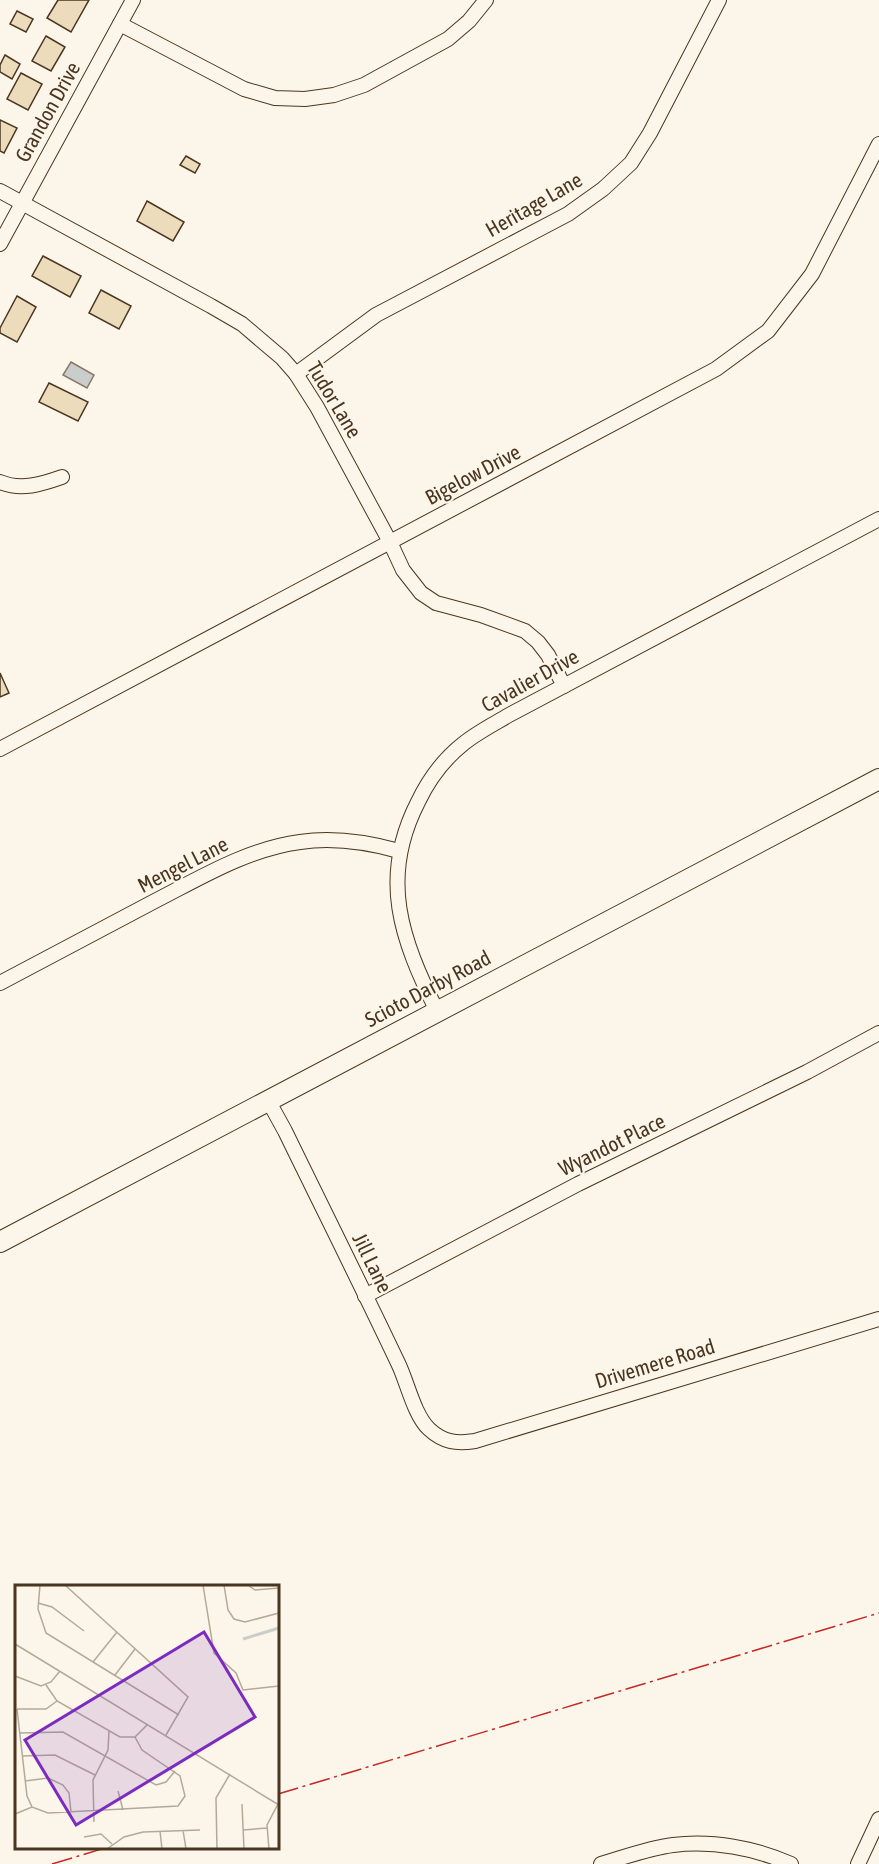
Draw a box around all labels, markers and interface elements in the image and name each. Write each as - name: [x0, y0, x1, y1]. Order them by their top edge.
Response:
- street label: Grandon Drive: [10, 57, 84, 166]
- street label: Heritage Lane: [481, 167, 586, 241]
- street label: Tudor Lane: [303, 357, 367, 442]
- street label: Bigelow Drive: [421, 439, 524, 509]
- street label: Cavalier Drive: [477, 644, 582, 717]
- street label: Mengel Lane: [133, 831, 232, 897]
- street label: Scioto Darby Road: [361, 945, 495, 1031]
- street label: Wyandot Place: [554, 1108, 669, 1180]
- street label: Jill Lane: [348, 1229, 398, 1296]
- street label: Drivemere Road: [592, 1333, 718, 1393]
- inset map: [15, 1585, 279, 1849]

